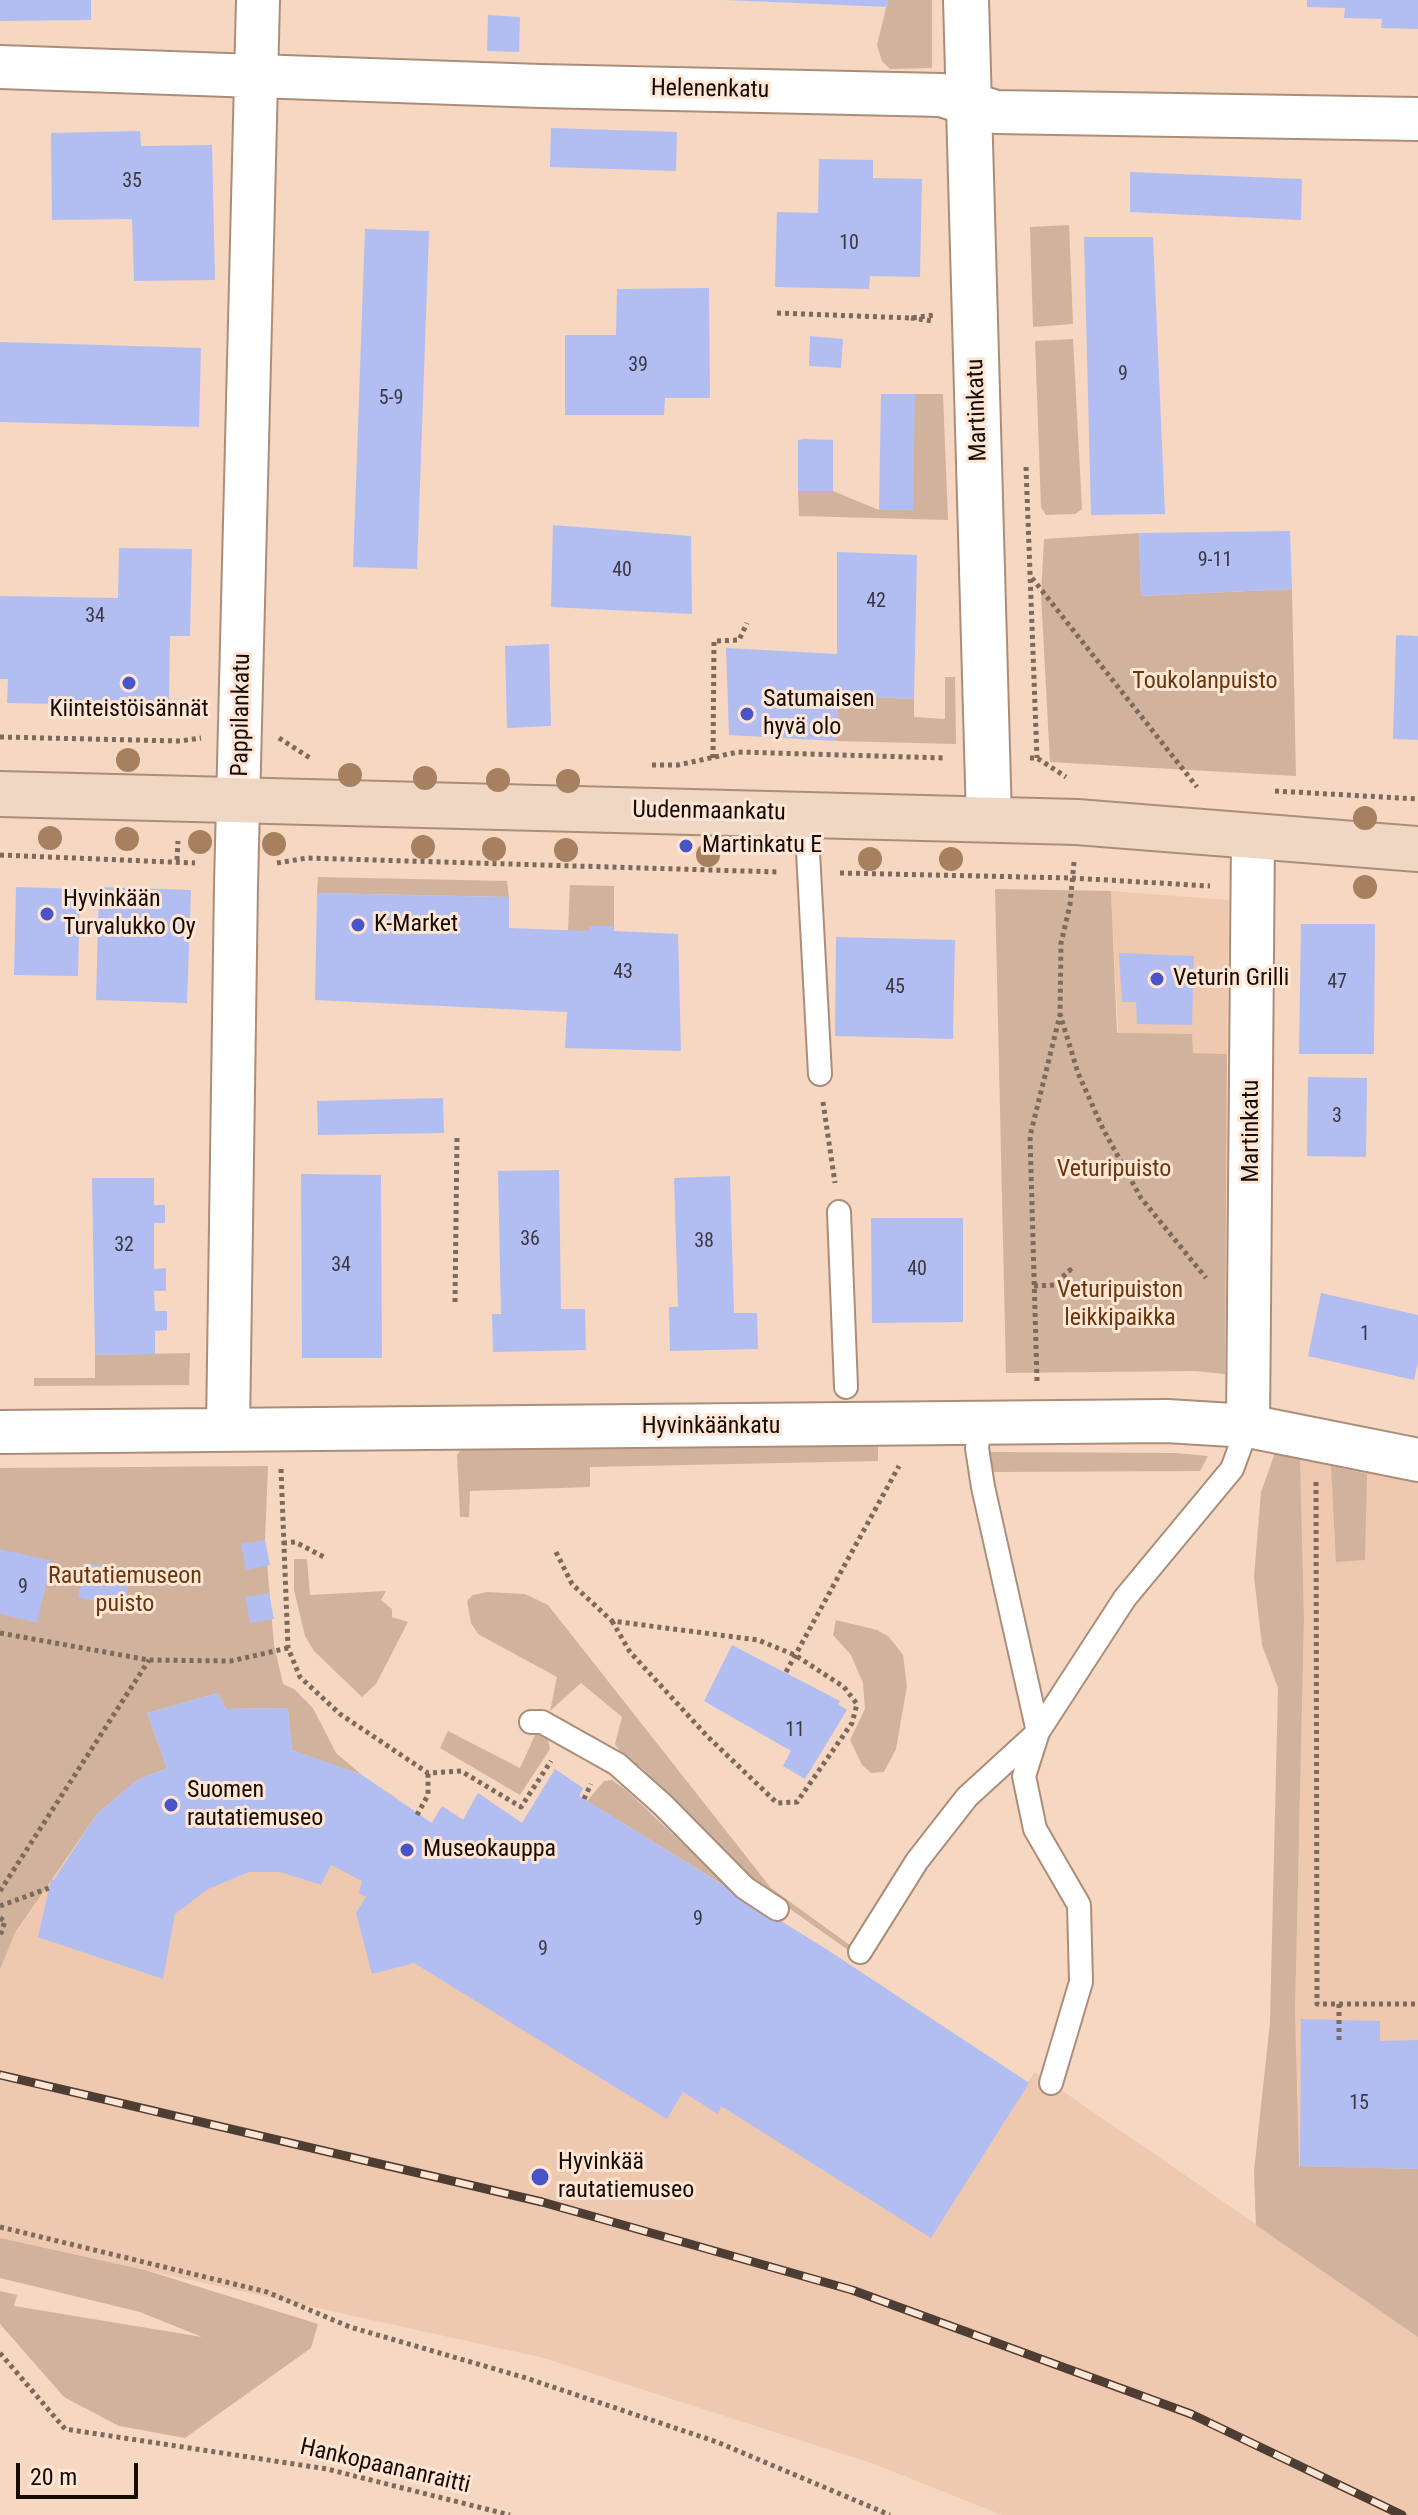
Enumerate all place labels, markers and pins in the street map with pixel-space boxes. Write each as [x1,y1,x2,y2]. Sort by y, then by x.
marker: Kiinteistöisännät [120,674,138,692]
place label: Satumaisen hyvä olo [763,686,875,742]
place label: Kiinteistöisännät [49,696,209,724]
marker: Satumaisen hyvä olo [738,705,756,723]
place label: Martinkatu E [702,832,822,860]
marker: Martinkatu E [677,837,695,855]
place label: Hyvinkään Turvalukko Oy [63,886,196,942]
marker: Hyvinkään Turvalukko Oy [38,905,56,923]
place label: K-Market [374,911,458,939]
marker: K-Market [349,916,367,934]
place label: Veturin Grilli [1173,965,1289,993]
marker: Veturin Grilli [1148,970,1166,988]
place label: Suomen rautatiemuseo [187,1777,323,1833]
marker: Suomen rautatiemuseo [162,1796,180,1814]
place label: Museokauppa [423,1836,556,1864]
marker: Museokauppa [398,1841,416,1859]
place label: Hyvinkää rautatiemuseo [558,2149,694,2205]
marker: Hyvinkää rautatiemuseo [529,2166,551,2188]

